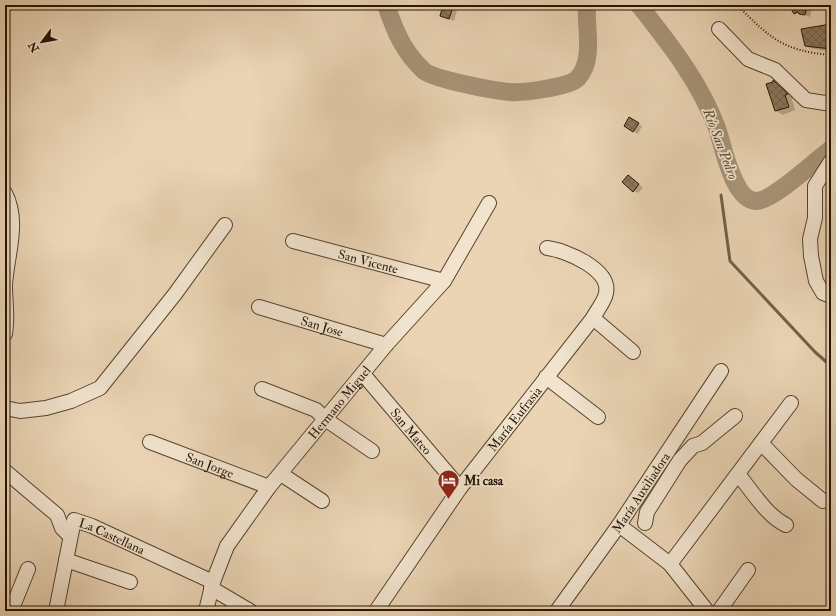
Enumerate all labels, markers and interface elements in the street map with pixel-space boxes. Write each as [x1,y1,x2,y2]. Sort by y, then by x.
north arrow [22,22,62,62]
text: N [25,38,43,56]
water label: Río San Pedro [699,105,742,182]
street label: San Vicente [336,246,401,278]
street label: San Jose [299,313,345,341]
street label: Hermano Miguel [305,362,375,442]
street label: María Eufrasia [485,383,546,455]
street label: San Mateo [387,405,435,458]
street label: San Jorge [183,449,236,482]
street label: María Auxiliadora [609,449,674,537]
hotel icon: Mi casa [436,467,462,500]
place label: Mi casa [463,473,504,489]
street label: La Castellana [77,515,148,559]

